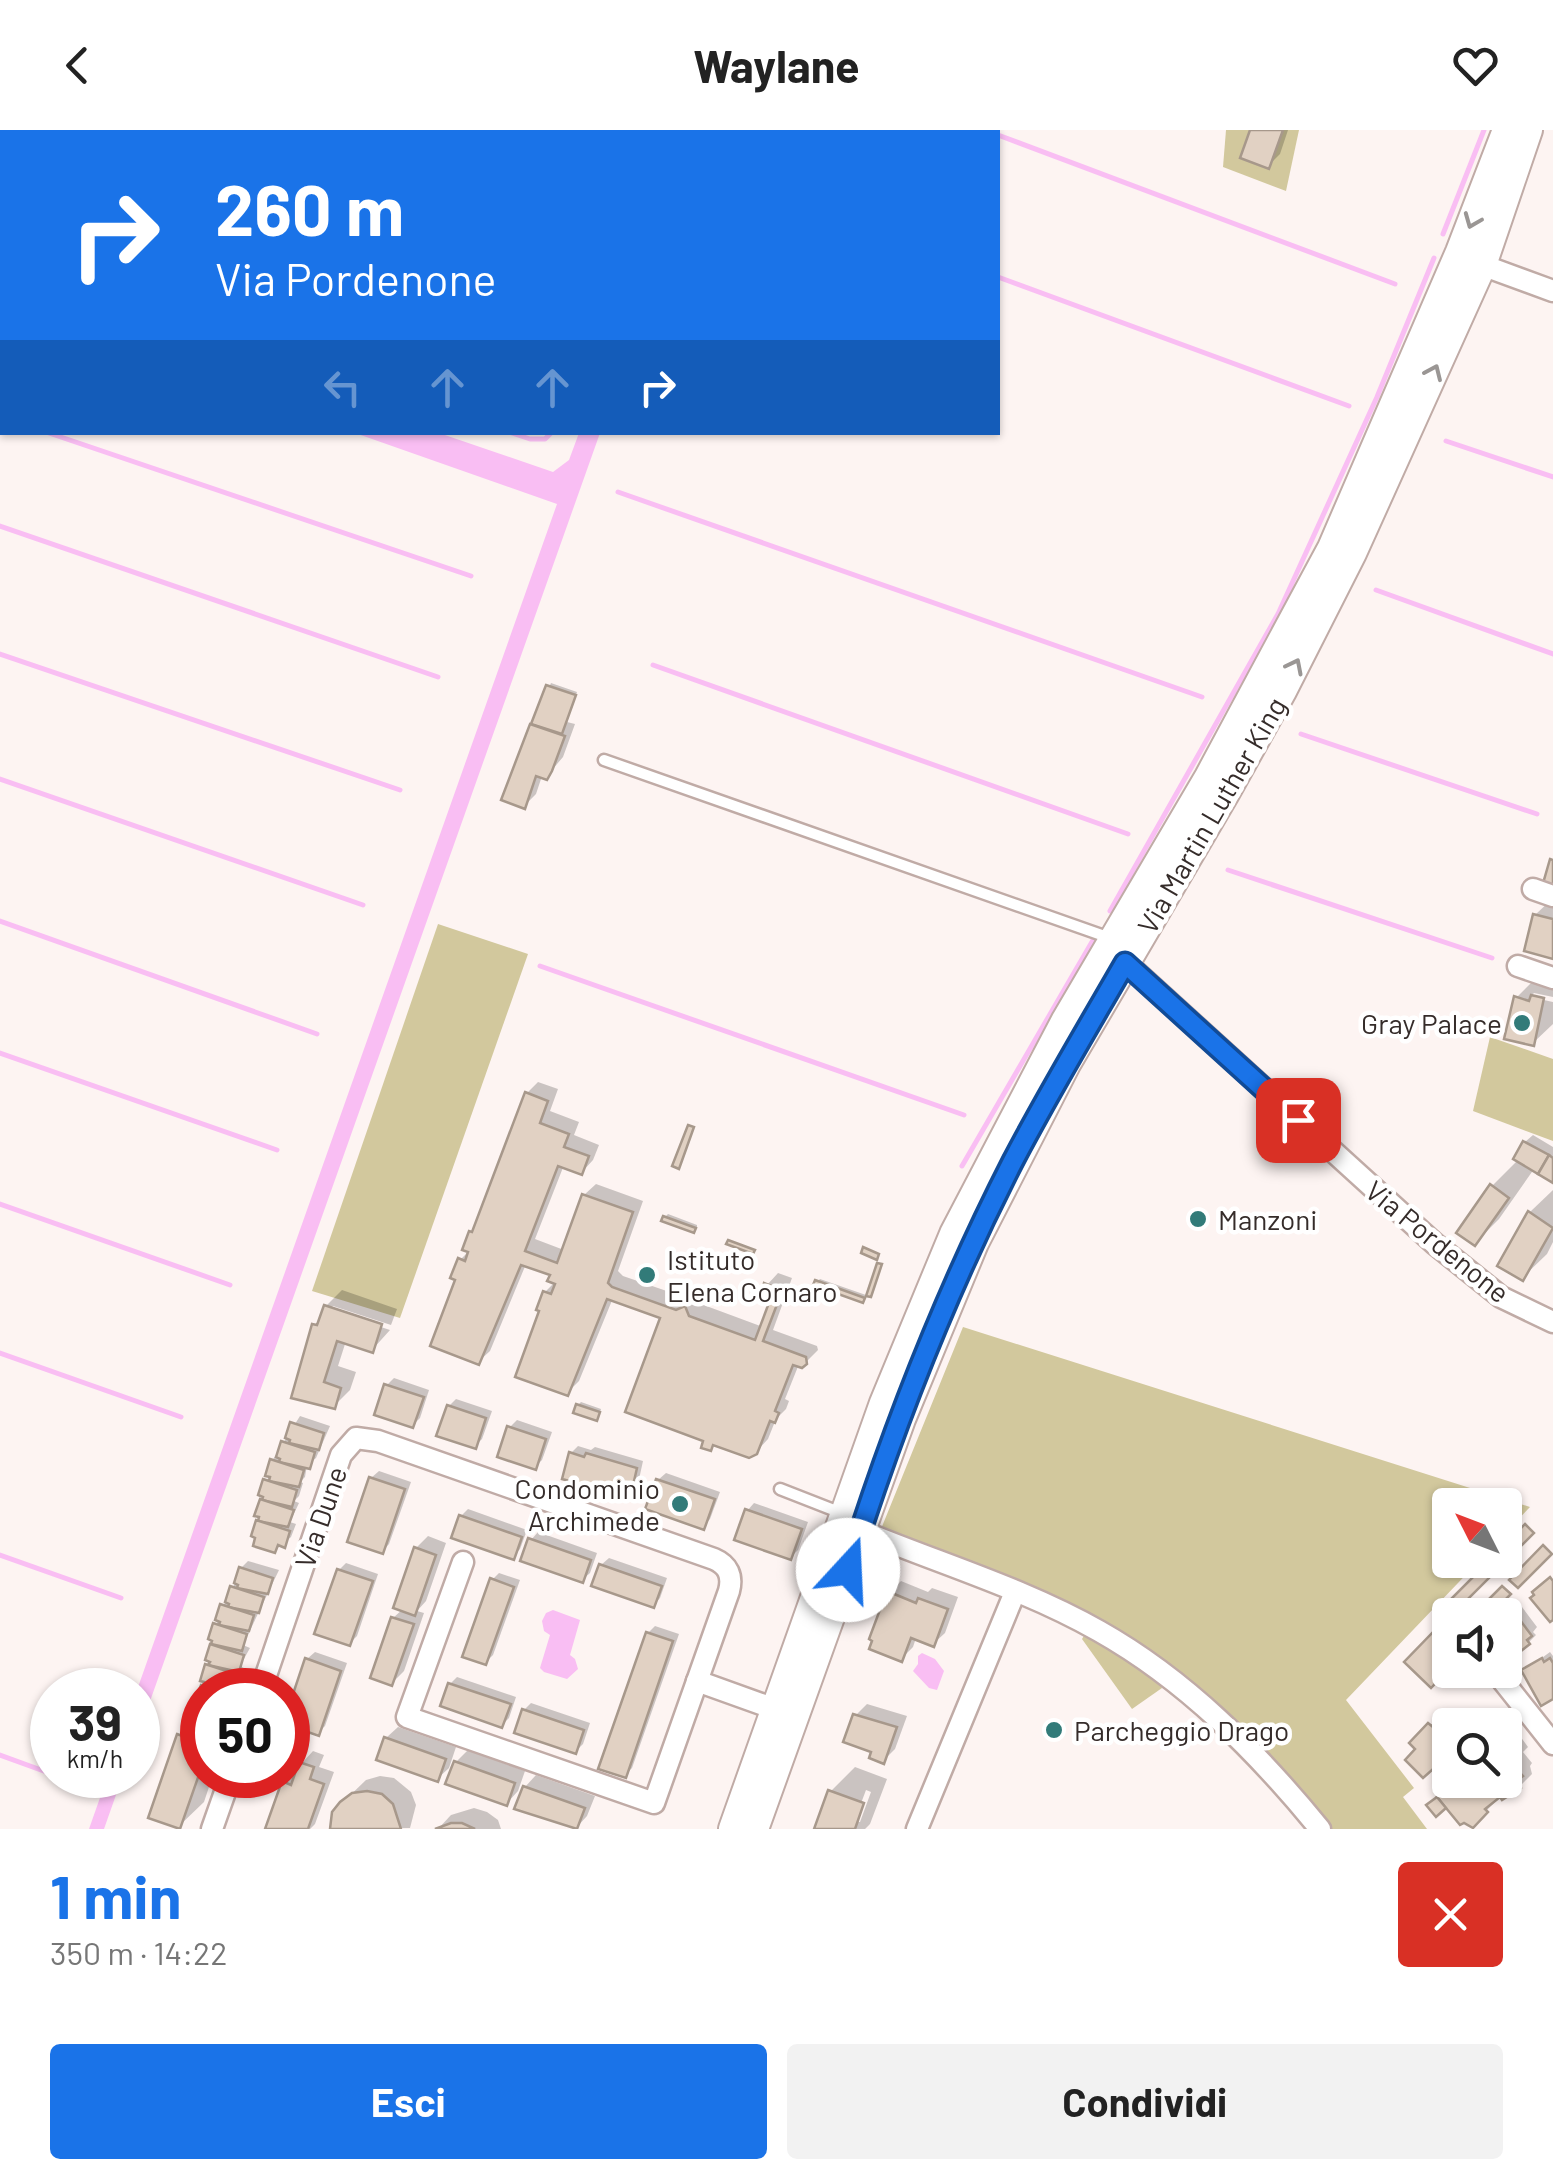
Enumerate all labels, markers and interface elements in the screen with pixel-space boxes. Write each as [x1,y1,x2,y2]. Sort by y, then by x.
icon: back [50,38,105,93]
text: Waylane [693,38,860,92]
icon: heart [1448,38,1503,93]
text: 260 m [215,166,404,250]
icon: right [50,170,180,300]
one-way arrow [1464,211,1484,229]
text: Via Pordenone [215,251,496,305]
icon: left [315,360,370,415]
icon: ahead [420,360,475,415]
icon: ahead [525,360,580,415]
icon: right [630,360,685,415]
one-way arrow [1422,364,1442,382]
one-way arrow [1283,658,1302,676]
street label: Via Martin Luther King [1129,691,1293,939]
place label: Gray Palace [1361,1006,1502,1040]
marker: Gray Palace [1511,1012,1533,1034]
pin [1256,1078,1341,1163]
icon: arrive [1271,1093,1326,1148]
street label: Via Pordenone [1359,1173,1517,1309]
place label: Manzoni [1218,1202,1317,1236]
marker: Manzoni [1187,1208,1209,1230]
place label: Istituto Elena Cornaro [667,1242,837,1308]
marker: Istituto Elena Cornaro [636,1264,658,1286]
street label: Via Dune [287,1462,353,1572]
place label: Condominio Archimede [515,1471,660,1537]
north arrow [1432,1488,1522,1578]
map controls [1432,1488,1522,1798]
marker: Condominio Archimede [669,1493,691,1515]
position arrow [796,1518,900,1622]
button: sound [1432,1598,1522,1688]
speed limit sign: 50 [180,1668,310,1798]
text: 39 [68,1691,122,1751]
button: search [1432,1708,1522,1798]
place label: Parcheggio Drago [1074,1713,1289,1747]
marker: Parcheggio Drago [1043,1719,1065,1741]
text: km/h [67,1743,123,1773]
text: 1 min [50,1859,181,1931]
button: close [1398,1862,1503,1967]
text: 350 m · 14:22 [50,1933,227,1971]
button: Esci [50,2044,767,2159]
button: Condividi [787,2044,1503,2159]

